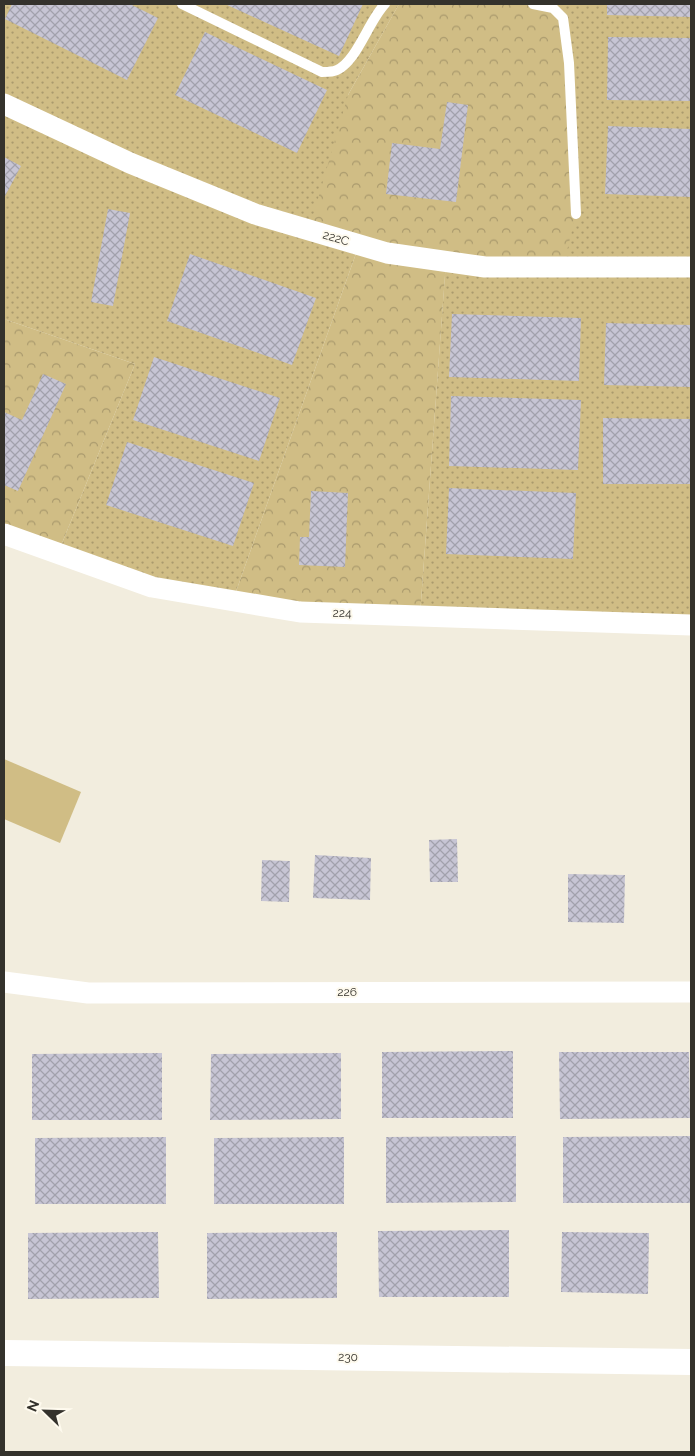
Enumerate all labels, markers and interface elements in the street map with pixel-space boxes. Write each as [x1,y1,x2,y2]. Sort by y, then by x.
street label: 222C [321,227,351,249]
street label: 224 [332,606,352,620]
street label: 226 [337,985,357,999]
street label: 230 [338,1350,358,1364]
north arrow [20,1386,70,1436]
text: N [24,1398,42,1414]

